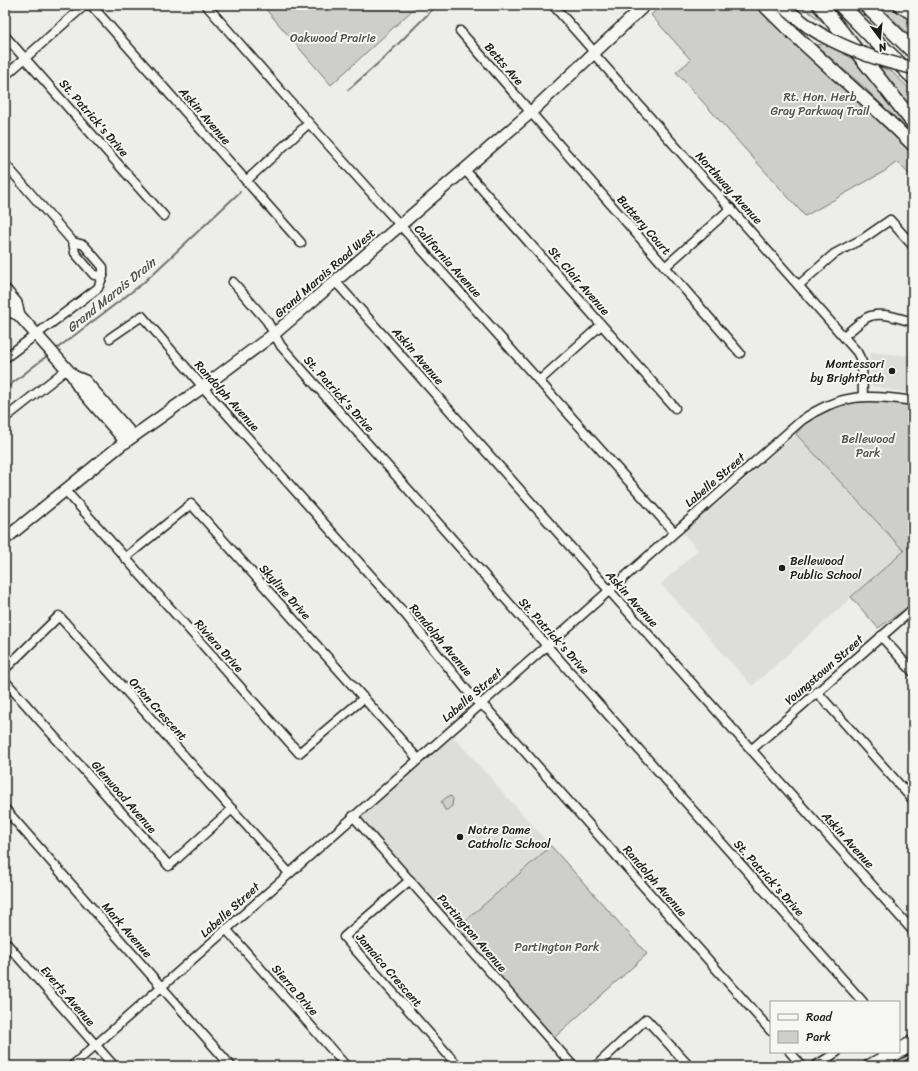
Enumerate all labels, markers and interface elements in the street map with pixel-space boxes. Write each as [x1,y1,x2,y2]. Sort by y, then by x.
north arrow [860,18,900,58]
park label: Oakwood Prairie [290,27,376,49]
street label: Betts Ave [479,37,529,91]
text: N [876,37,890,57]
street label: St. Patrick's Drive [54,74,134,162]
street label: Askin Avenue [173,81,237,150]
park label: Rt. Hon. Herb Gray Parkway Trail [771,86,870,122]
street label: Northway Avenue [690,146,768,230]
street label: Buttery Court [611,190,677,260]
street label: California Avenue [409,219,487,303]
street label: Grand Marais Road West [269,222,381,324]
street label: St. Clair Avenue [542,241,616,321]
water label: Grand Marais Drain [61,250,162,339]
street label: Askin Avenue [386,321,450,390]
street label: St. Patrick's Drive [298,350,380,438]
place label: Montessori by BrightPath [810,353,885,389]
street label: Randolph Avenue [189,355,265,437]
marker: Montessori by BrightPath [887,366,897,376]
park label: Bellewood Park [841,428,896,464]
street label: Labelle Street [679,446,751,513]
place label: Bellewood Public School [790,550,862,586]
street label: Skyline Drive [253,559,317,625]
marker: Bellewood Public School [777,563,787,573]
street label: Askin Avenue [599,564,664,633]
street label: St. Patrick's Drive [513,592,595,680]
street label: Randolph Avenue [404,599,478,682]
street label: Riviera Drive [189,614,249,678]
street label: Youngstown Street [779,628,870,711]
street label: Labelle Street [436,661,508,728]
street label: Orion Crescent [123,672,193,746]
street label: Glenwood Avenue [86,755,163,839]
street label: Askin Avenue [815,805,880,874]
place label: Notre Dame Catholic School [468,819,551,855]
marker: Notre Dame Catholic School [455,832,465,842]
street label: St. Patrick's Drive [728,834,810,922]
street label: Randolph Avenue [617,840,693,922]
street label: Labelle Street [195,876,266,943]
street label: Partington Avenue [431,889,513,978]
street label: Mark Avenue [96,897,158,963]
street label: Jamaica Crescent [350,927,428,1012]
park label: Partington Park [515,936,600,958]
street label: Sierra Drive [266,959,324,1021]
street label: Everts Avenue [35,960,101,1032]
legend [770,1001,900,1053]
text: Road [806,1006,833,1028]
text: Park [806,1026,831,1048]

